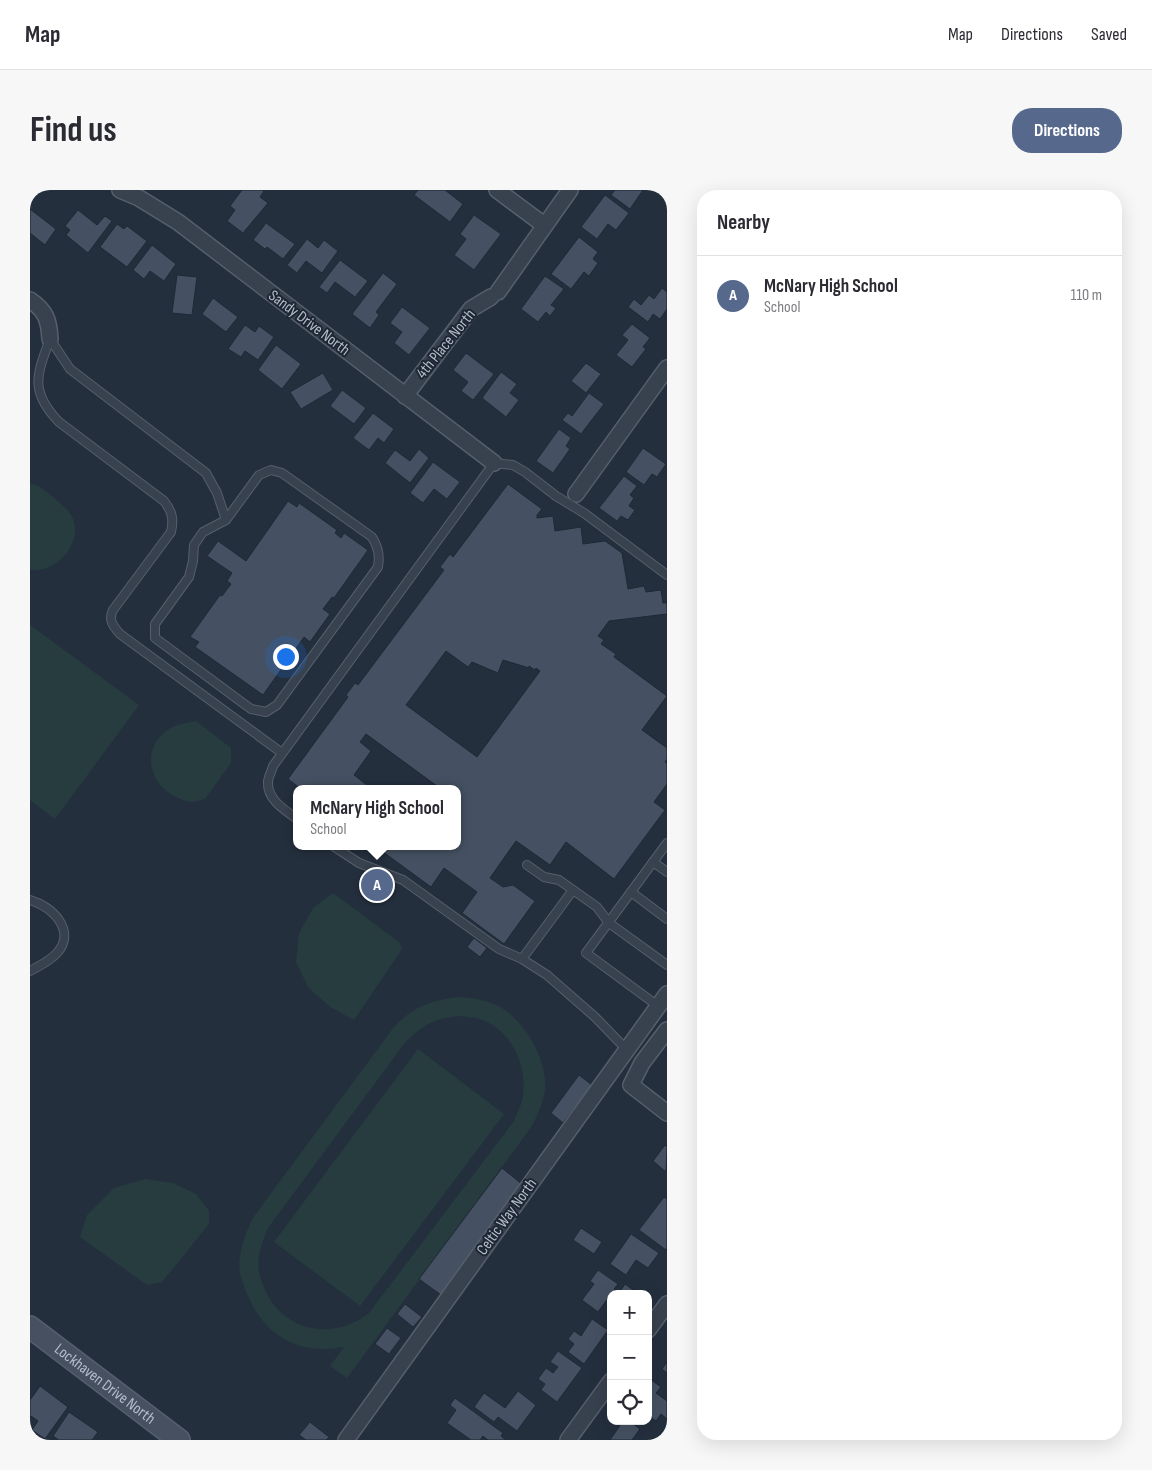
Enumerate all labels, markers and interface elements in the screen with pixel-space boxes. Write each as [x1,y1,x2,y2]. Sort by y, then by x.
text: Map [25,20,60,49]
text: Map [948,24,973,45]
text: Directions [1001,24,1063,45]
text: Saved [1091,24,1127,45]
button: Directions [1012,108,1122,153]
text: Find us [30,109,117,152]
text: Nearby [717,210,770,235]
text: McNary High School [764,275,898,298]
street label: Sandy Drive North [265,286,353,360]
text: A [729,286,737,305]
text: 110 m [1071,286,1102,305]
text: School [764,298,800,317]
street label: 4th Place North [412,306,480,382]
your location [273,644,299,670]
popup [293,785,461,850]
text: McNary High School [310,797,444,820]
text: School [310,820,346,839]
pin: A [361,866,393,904]
street label: Celtic Way North [473,1175,541,1259]
map controls [607,1290,652,1425]
button: + [607,1290,652,1335]
button: − [607,1335,652,1380]
street label: Lockhaven Drive North [51,1339,159,1428]
button: locate [607,1380,652,1425]

